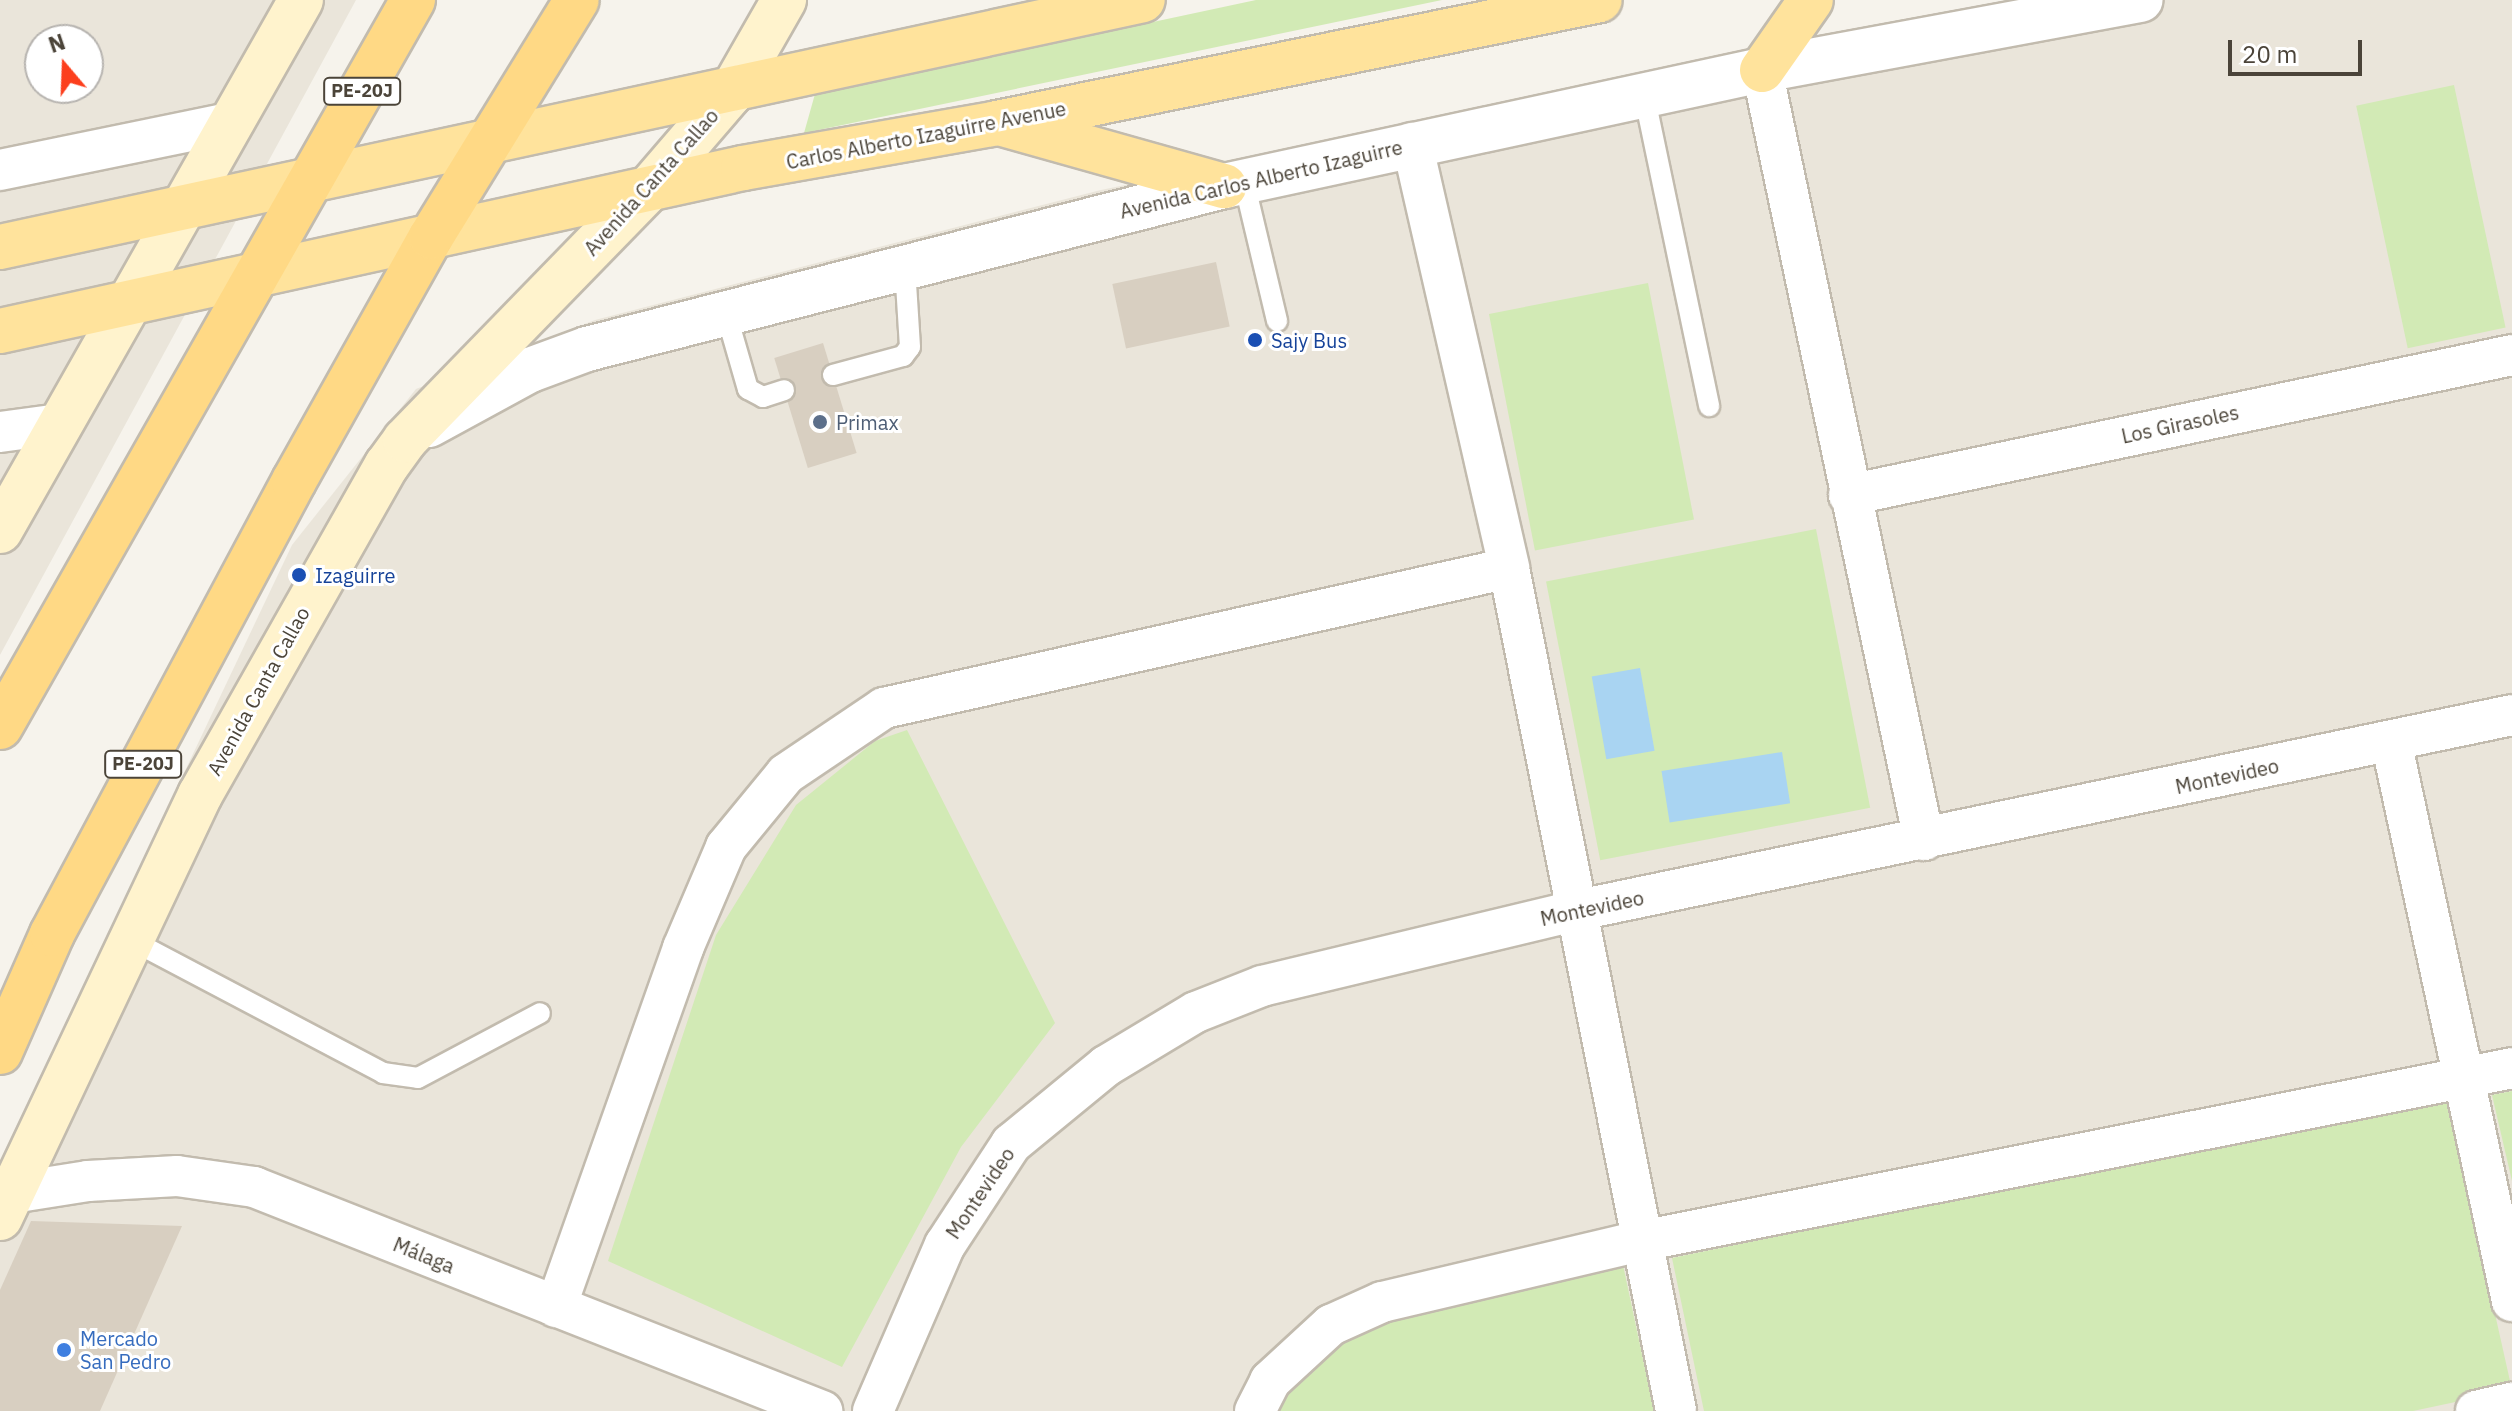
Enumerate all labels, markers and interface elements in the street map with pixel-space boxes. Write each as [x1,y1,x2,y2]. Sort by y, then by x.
north arrow [24,24,104,104]
scale bar [2232,24,2366,74]
text: N [44,26,69,59]
text: 20 m [2242,38,2297,70]
road number: PE-20J [322,77,402,105]
street label: Carlos Alberto Izaguirre Avenue [784,96,1068,174]
street label: Avenida Canta Callao [579,104,723,260]
street label: Avenida Carlos Alberto Izaguirre [1117,135,1405,223]
place label: Sajy Bus [1271,328,1347,352]
marker: Sajy Bus [1246,331,1264,349]
street label: Los Girasoles [2119,400,2241,448]
place label: Primax [836,410,899,434]
marker: Primax [811,413,829,431]
place label: Izaguirre [315,563,395,587]
marker: Izaguirre [290,566,308,584]
street label: Avenida Canta Callao [202,602,314,780]
road number: PE-20J [103,750,183,778]
street label: Montevideo [2173,753,2281,799]
street label: Montevideo [1538,885,1646,931]
street label: Montevideo [941,1143,1019,1243]
street label: Málaga [390,1232,458,1278]
place label: Mercado San Pedro [80,1326,171,1373]
marker: Mercado San Pedro [55,1341,73,1359]

